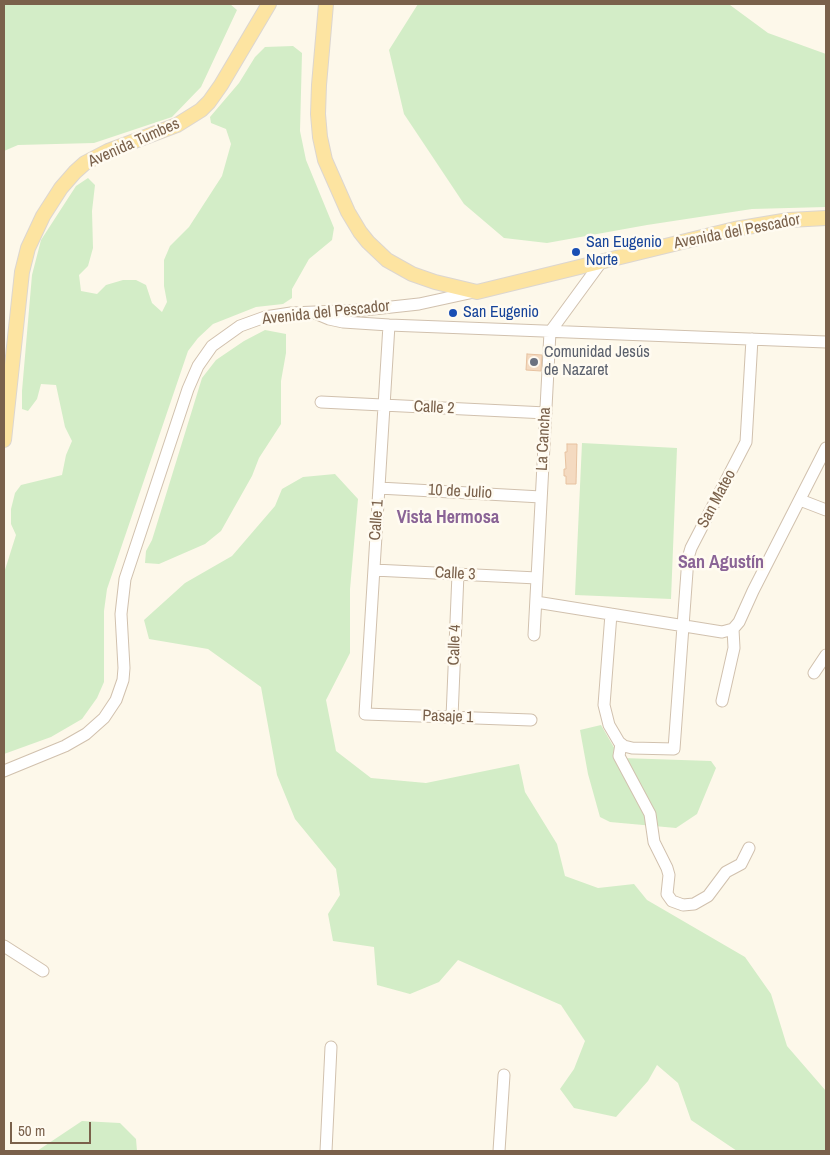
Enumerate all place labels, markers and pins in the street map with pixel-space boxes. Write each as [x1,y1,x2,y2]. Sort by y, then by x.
place label: San Eugenio Norte [586,233,662,271]
marker: San Eugenio Norte [570,246,582,258]
place label: San Eugenio [463,303,539,323]
marker: San Eugenio [447,307,459,319]
place label: Comunidad Jesús de Nazaret [544,343,650,381]
marker: Comunidad Jesús de Nazaret [528,356,540,368]

